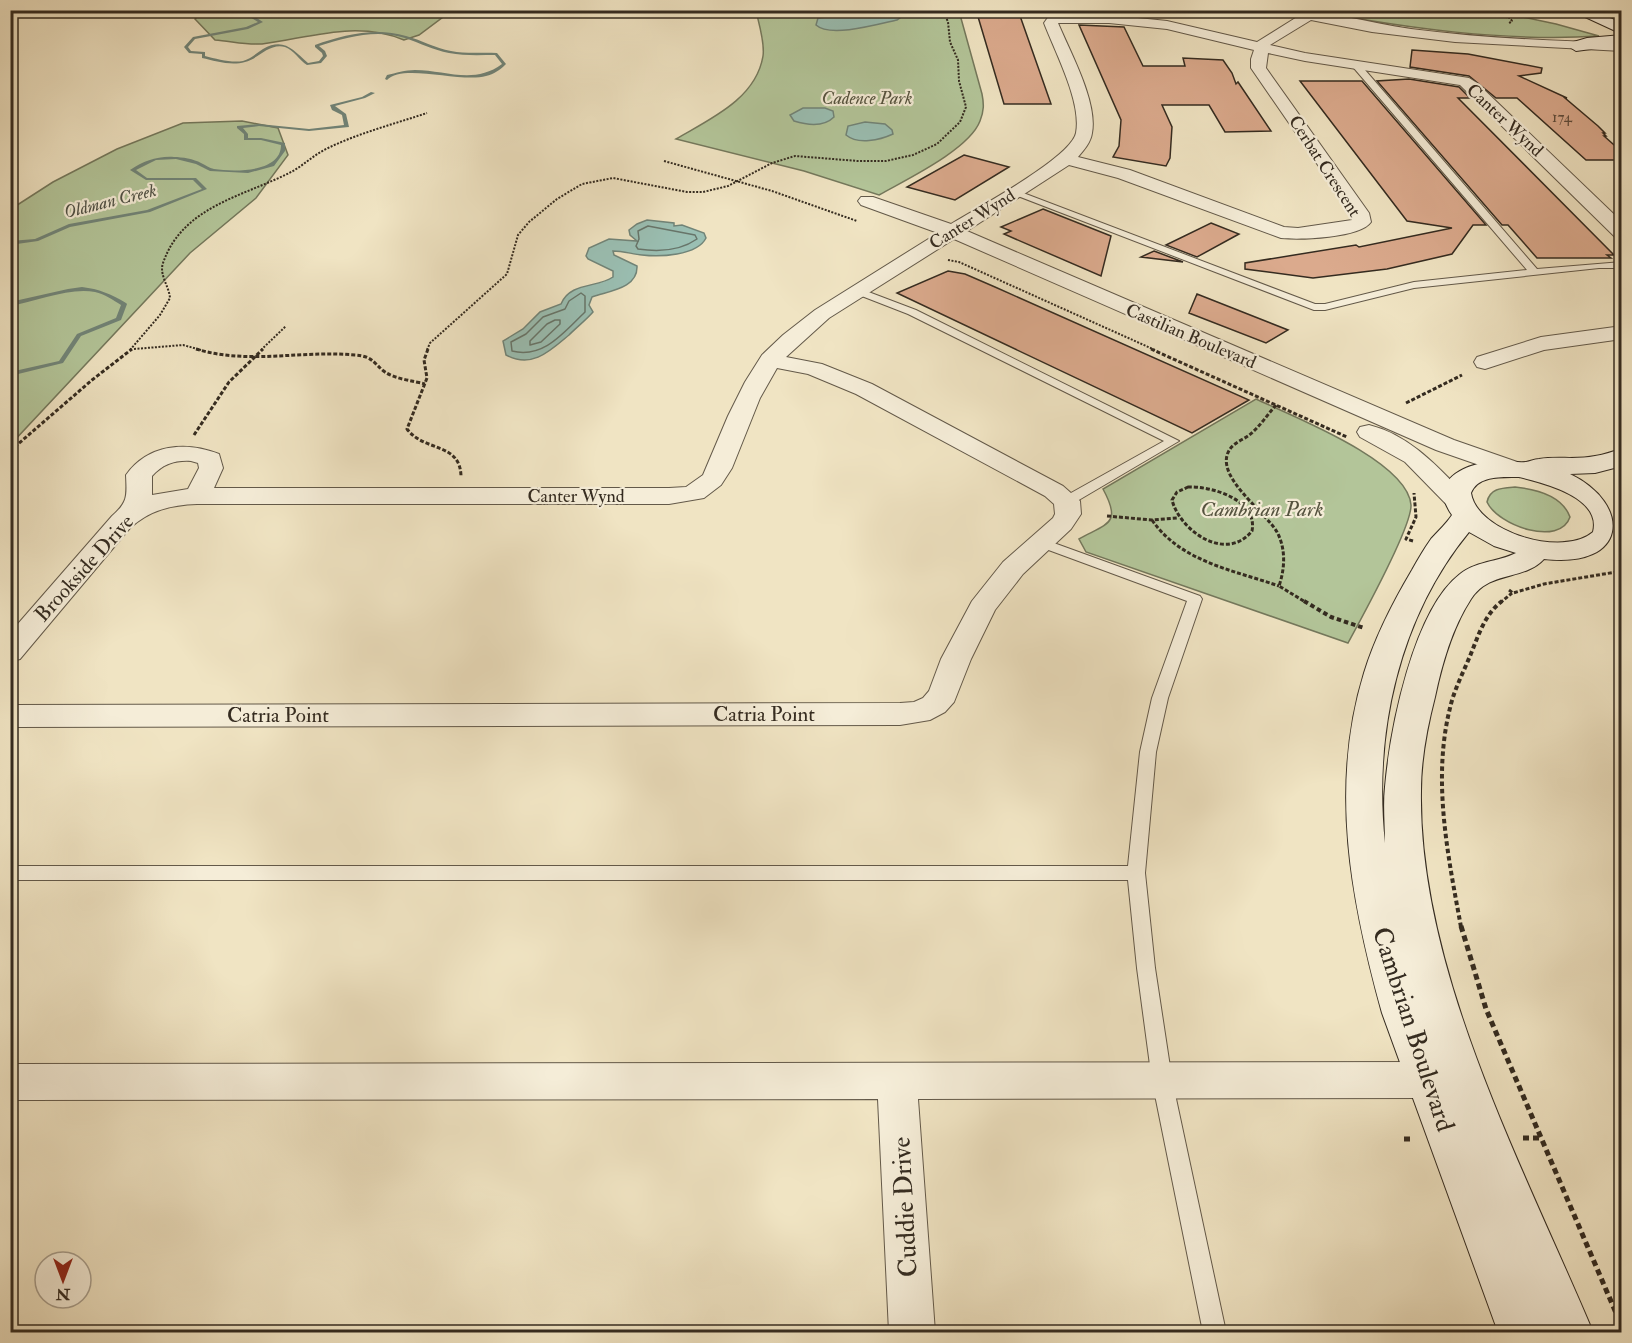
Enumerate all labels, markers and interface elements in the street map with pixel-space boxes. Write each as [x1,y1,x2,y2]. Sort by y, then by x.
street label: Canter Wynd [1461,79,1548,162]
park label: Cadence Park [822,87,912,110]
house number: 174 [1552,108,1573,127]
street label: Cerbat Crescent [1283,111,1366,221]
water label: Oldman Creek [61,179,159,224]
street label: Canter Wynd [925,184,1020,255]
street label: Castilian Boulevard [1122,299,1260,374]
street label: Canter Wynd [527,485,625,508]
park label: Cambrian Park [1201,496,1323,523]
street label: Brookside Drive [29,509,140,628]
street label: Catria Point [713,701,815,728]
street label: Catria Point [227,702,329,729]
street label: Cambrian Boulevard [1365,923,1461,1136]
street label: Cuddie Drive [885,1136,925,1278]
north arrow [33,1250,93,1310]
text: N [55,1284,71,1304]

